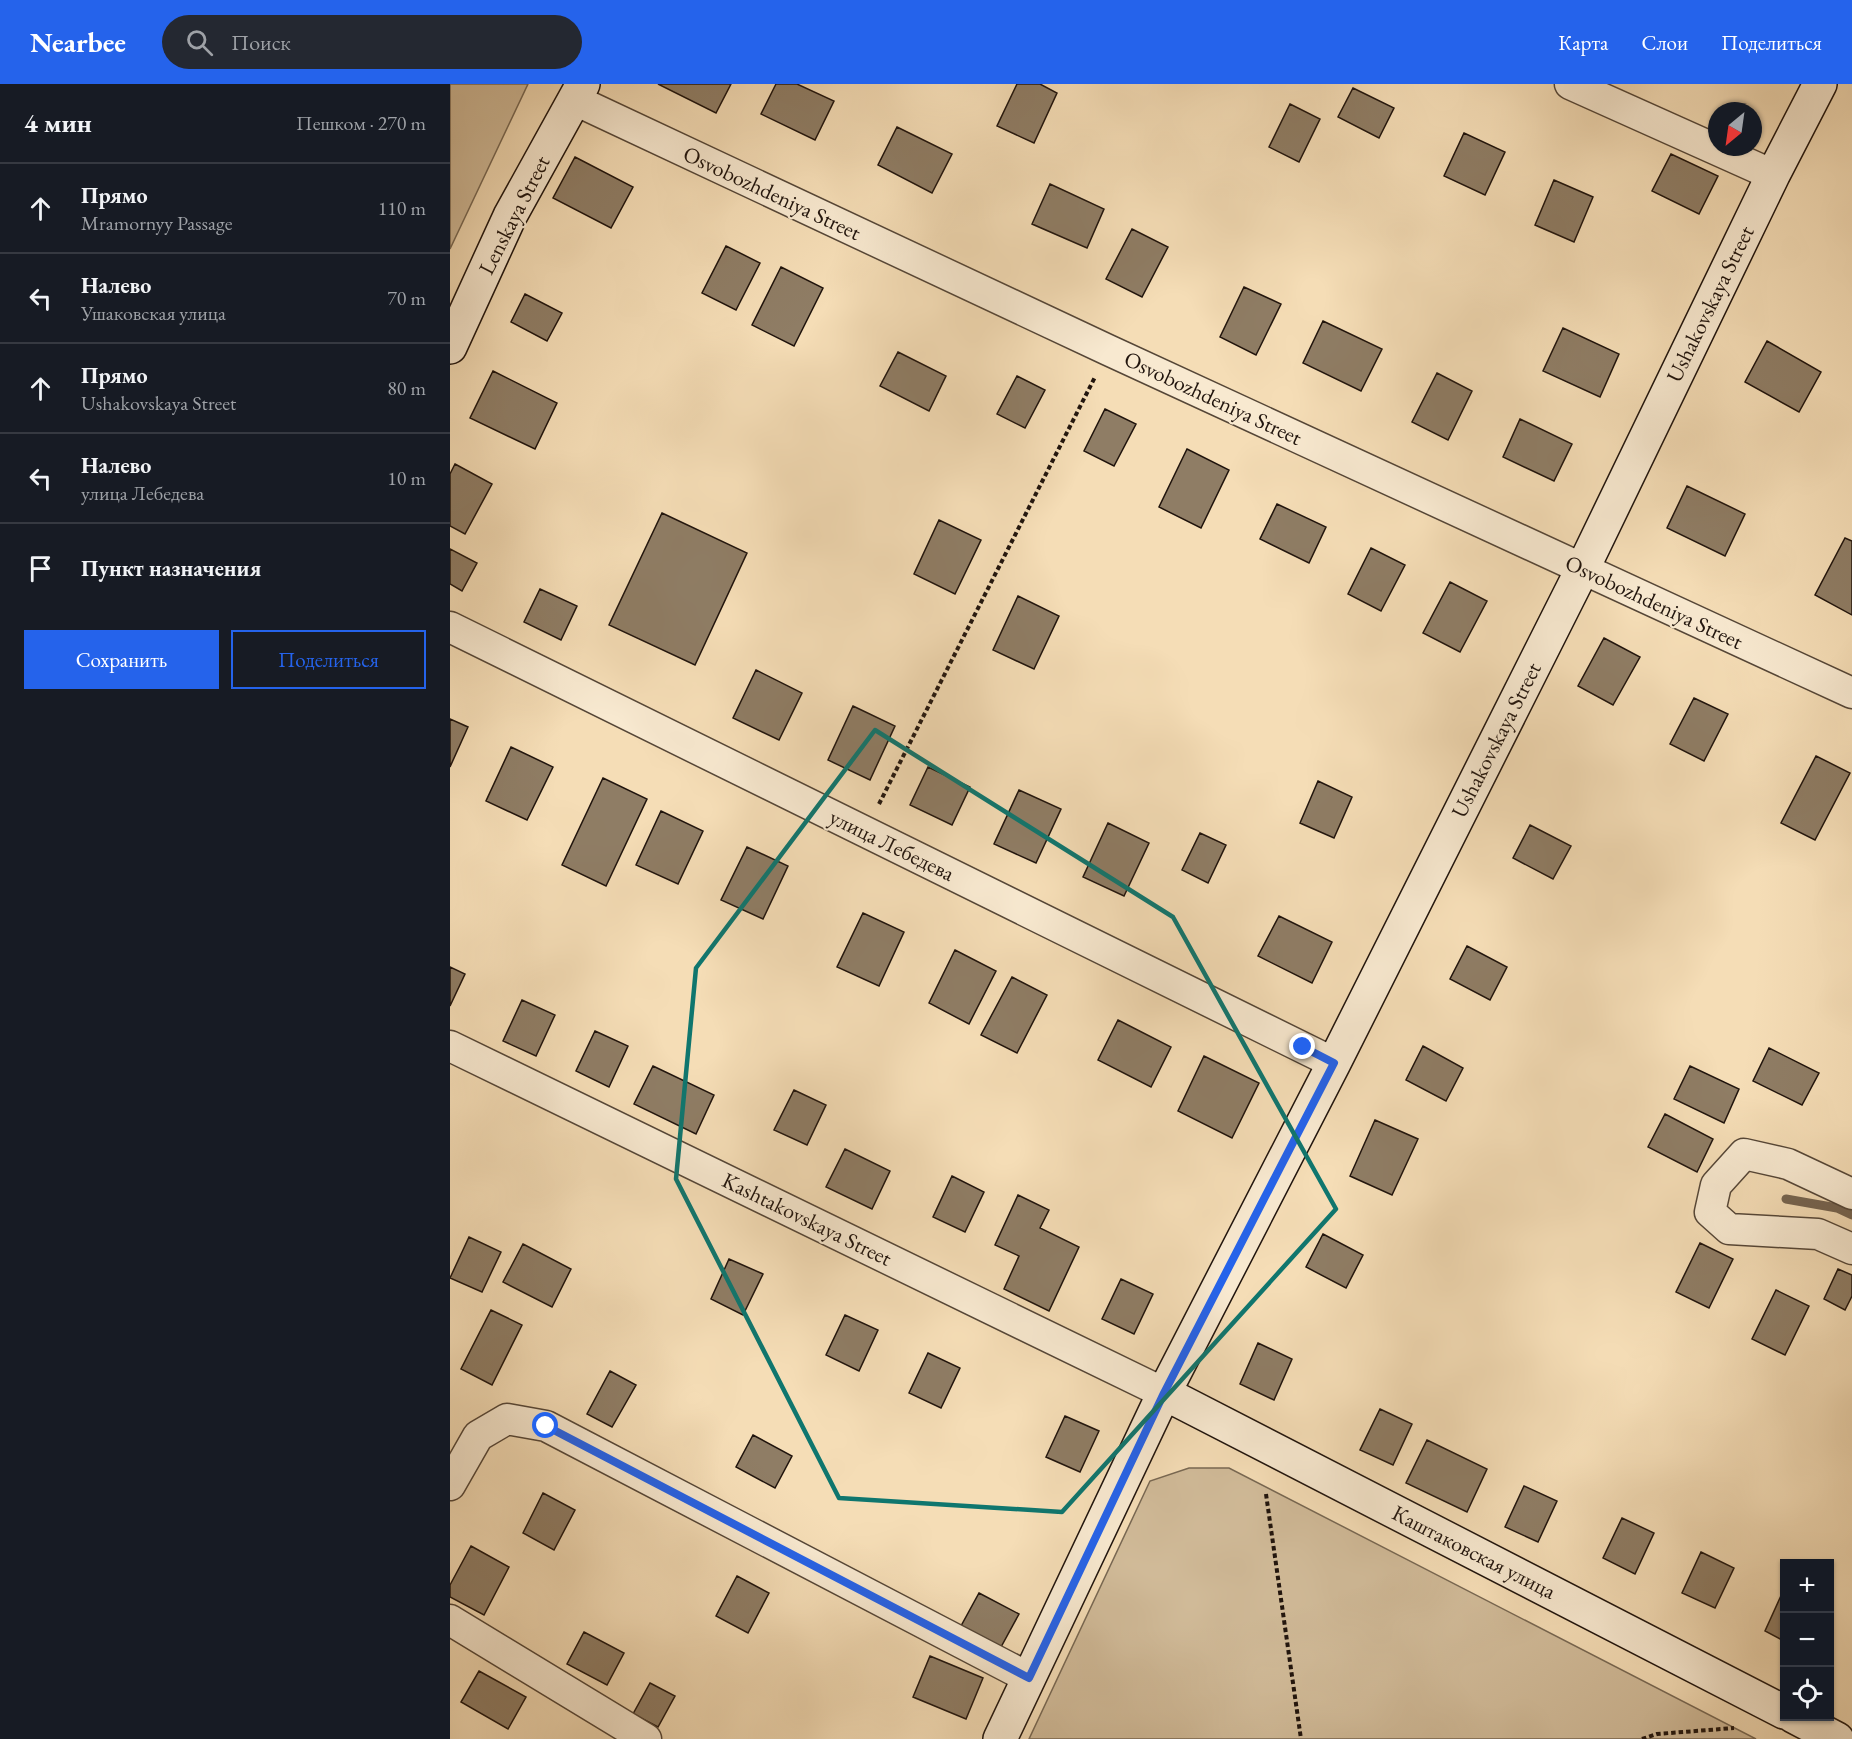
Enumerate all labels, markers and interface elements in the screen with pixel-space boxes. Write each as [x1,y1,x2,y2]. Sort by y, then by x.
search box [162,15,582,69]
text: Nearbee [30,24,126,60]
icon: search [183,26,216,59]
text: Поиск [231,28,291,57]
text: Карта [1558,29,1608,56]
text: Слои [1641,29,1688,56]
text: Поделиться [1721,29,1822,56]
north arrow [1708,102,1762,156]
text: 4 мин [24,106,92,140]
text: Пешком · 270 m [296,110,426,136]
street label: Osvobozhdeniya Street [678,139,866,247]
street label: Lenskaya Street [472,150,556,279]
text: Прямо [81,181,148,210]
icon: ahead [24,192,57,225]
text: 110 m [378,195,426,221]
text: Mramornyy Passage [81,210,233,236]
street label: Ushakovskaya Street [1660,221,1761,387]
text: Налево [81,271,151,300]
icon: left [24,282,57,315]
text: 70 m [387,285,426,311]
text: Ушаковская улица [81,300,226,326]
street label: Osvobozhdeniya Street [1119,344,1307,452]
text: Прямо [81,361,148,390]
icon: ahead [24,372,57,405]
text: 80 m [387,375,426,401]
text: Ushakovskaya Street [81,390,236,416]
text: Налево [81,451,151,480]
icon: left [24,462,57,495]
text: 10 m [387,465,426,491]
text: улица Лебедева [81,480,204,506]
street label: Osvobozhdeniya Street [1560,548,1748,656]
icon: arrive [24,552,57,585]
text: Пункт назначения [81,554,261,583]
button: Сохранить [24,630,219,689]
button: Поделиться [231,630,426,689]
street label: Ushakovskaya Street [1444,657,1548,823]
street label: улица Лебедева [825,802,960,888]
route end [1289,1033,1315,1059]
street label: Kashtakovskaya Street [717,1165,897,1273]
route start [532,1412,558,1438]
street label: Каштаковская улица [1387,1498,1561,1606]
map controls [1780,1559,1834,1721]
button: + [1780,1559,1834,1613]
button: − [1780,1613,1834,1667]
button: locate [1780,1667,1834,1721]

